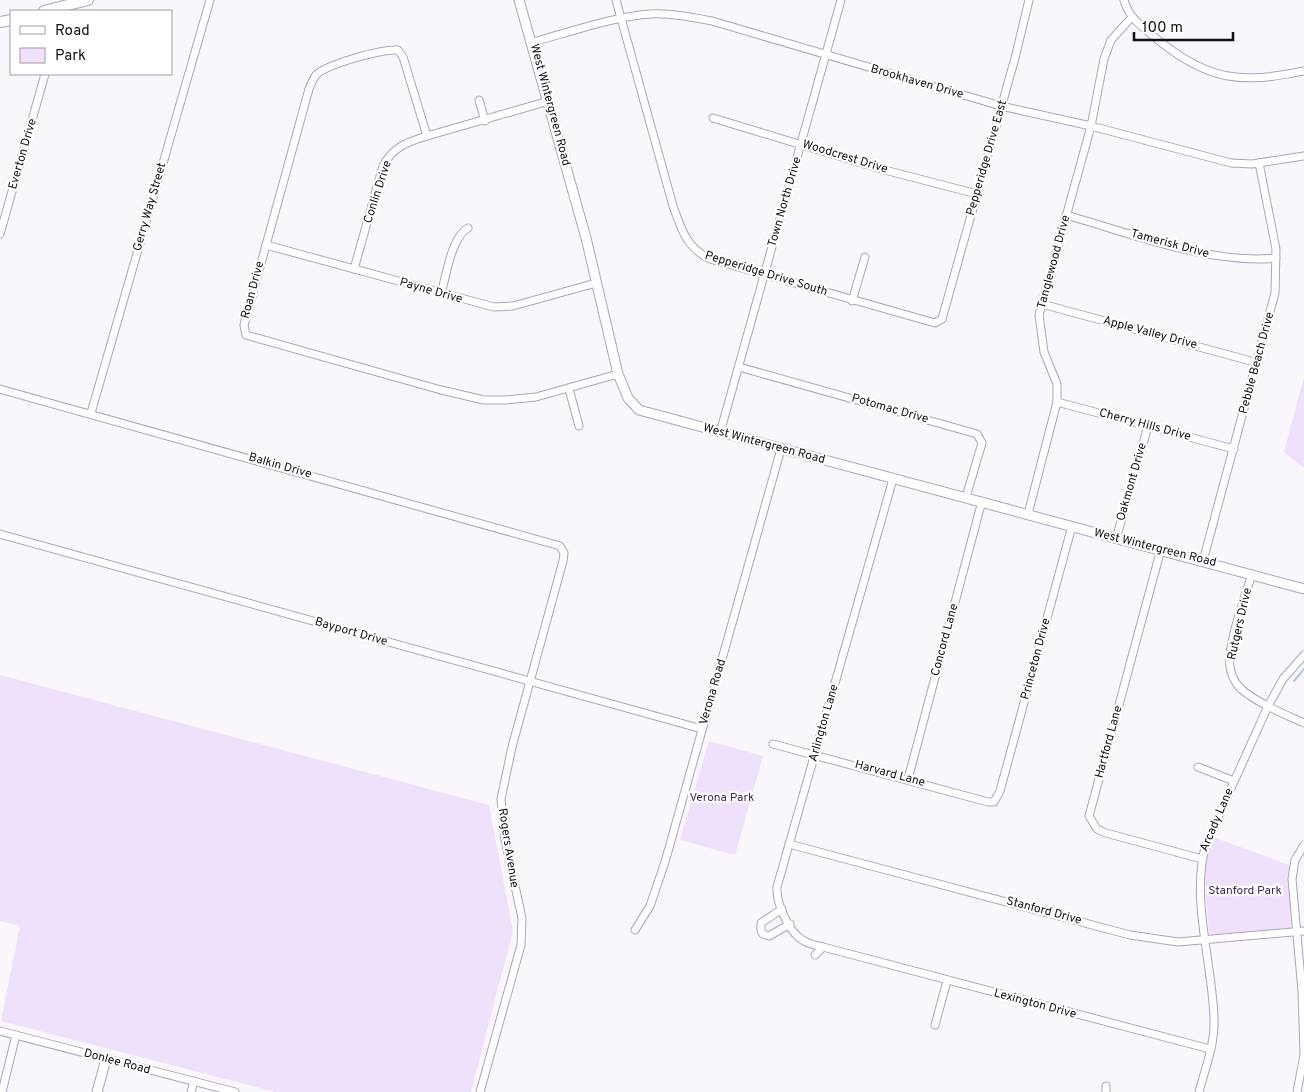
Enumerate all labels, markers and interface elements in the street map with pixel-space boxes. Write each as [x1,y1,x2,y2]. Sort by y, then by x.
legend [10,10,172,75]
scale bar [1134,10,1233,42]
text: 100 m [1142,19,1183,38]
text: Road [55,22,90,41]
street label: West Wintergreen Road [526,42,574,168]
text: Park [55,47,86,66]
street label: Brookhaven Drive [869,61,965,103]
street label: Pepperidge Drive East [963,98,1011,218]
street label: Everton Drive [5,117,41,191]
street label: Woodcrest Drive [800,136,890,178]
street label: Town North Drive [764,155,806,249]
street label: Conlin Drive [360,158,396,226]
street label: Gerry Way Street [130,161,170,253]
street label: Tanglewood Drive [1034,214,1074,310]
street label: Tamerisk Drive [1129,226,1211,262]
street label: Pepperidge Drive South [703,248,829,300]
street label: Roan Drive [238,259,268,321]
street label: Payne Drive [398,274,464,308]
street label: Pebble Beach Drive [1236,310,1278,416]
street label: Apple Valley Drive [1101,313,1199,353]
street label: Potomac Drive [850,390,930,428]
street label: Cherry Hills Drive [1097,405,1193,445]
street label: West Wintergreen Road [701,420,827,468]
street label: Oakmont Drive [1113,441,1151,523]
street label: Balkin Drive [247,449,313,483]
street label: West Wintergreen Road [1092,525,1218,571]
street label: Rutgers Drive [1224,586,1256,662]
street label: Concord Lane [928,602,962,678]
street label: Bayport Drive [313,614,389,650]
street label: Princeton Drive [1017,617,1055,701]
street label: Verona Road [696,657,730,727]
street label: Arlington Lane [805,682,843,764]
street label: Hartford Lane [1092,704,1126,780]
street label: Harvard Lane [853,757,927,791]
street label: Arcady Lane [1196,786,1238,854]
park label: Verona Park [690,790,754,806]
street label: Rogers Avenue [494,807,522,889]
park label: Stanford Park [1208,883,1282,899]
street label: Stanford Drive [1005,893,1083,929]
street label: Lexington Drive [992,985,1078,1023]
street label: Donlee Road [82,1045,152,1079]

